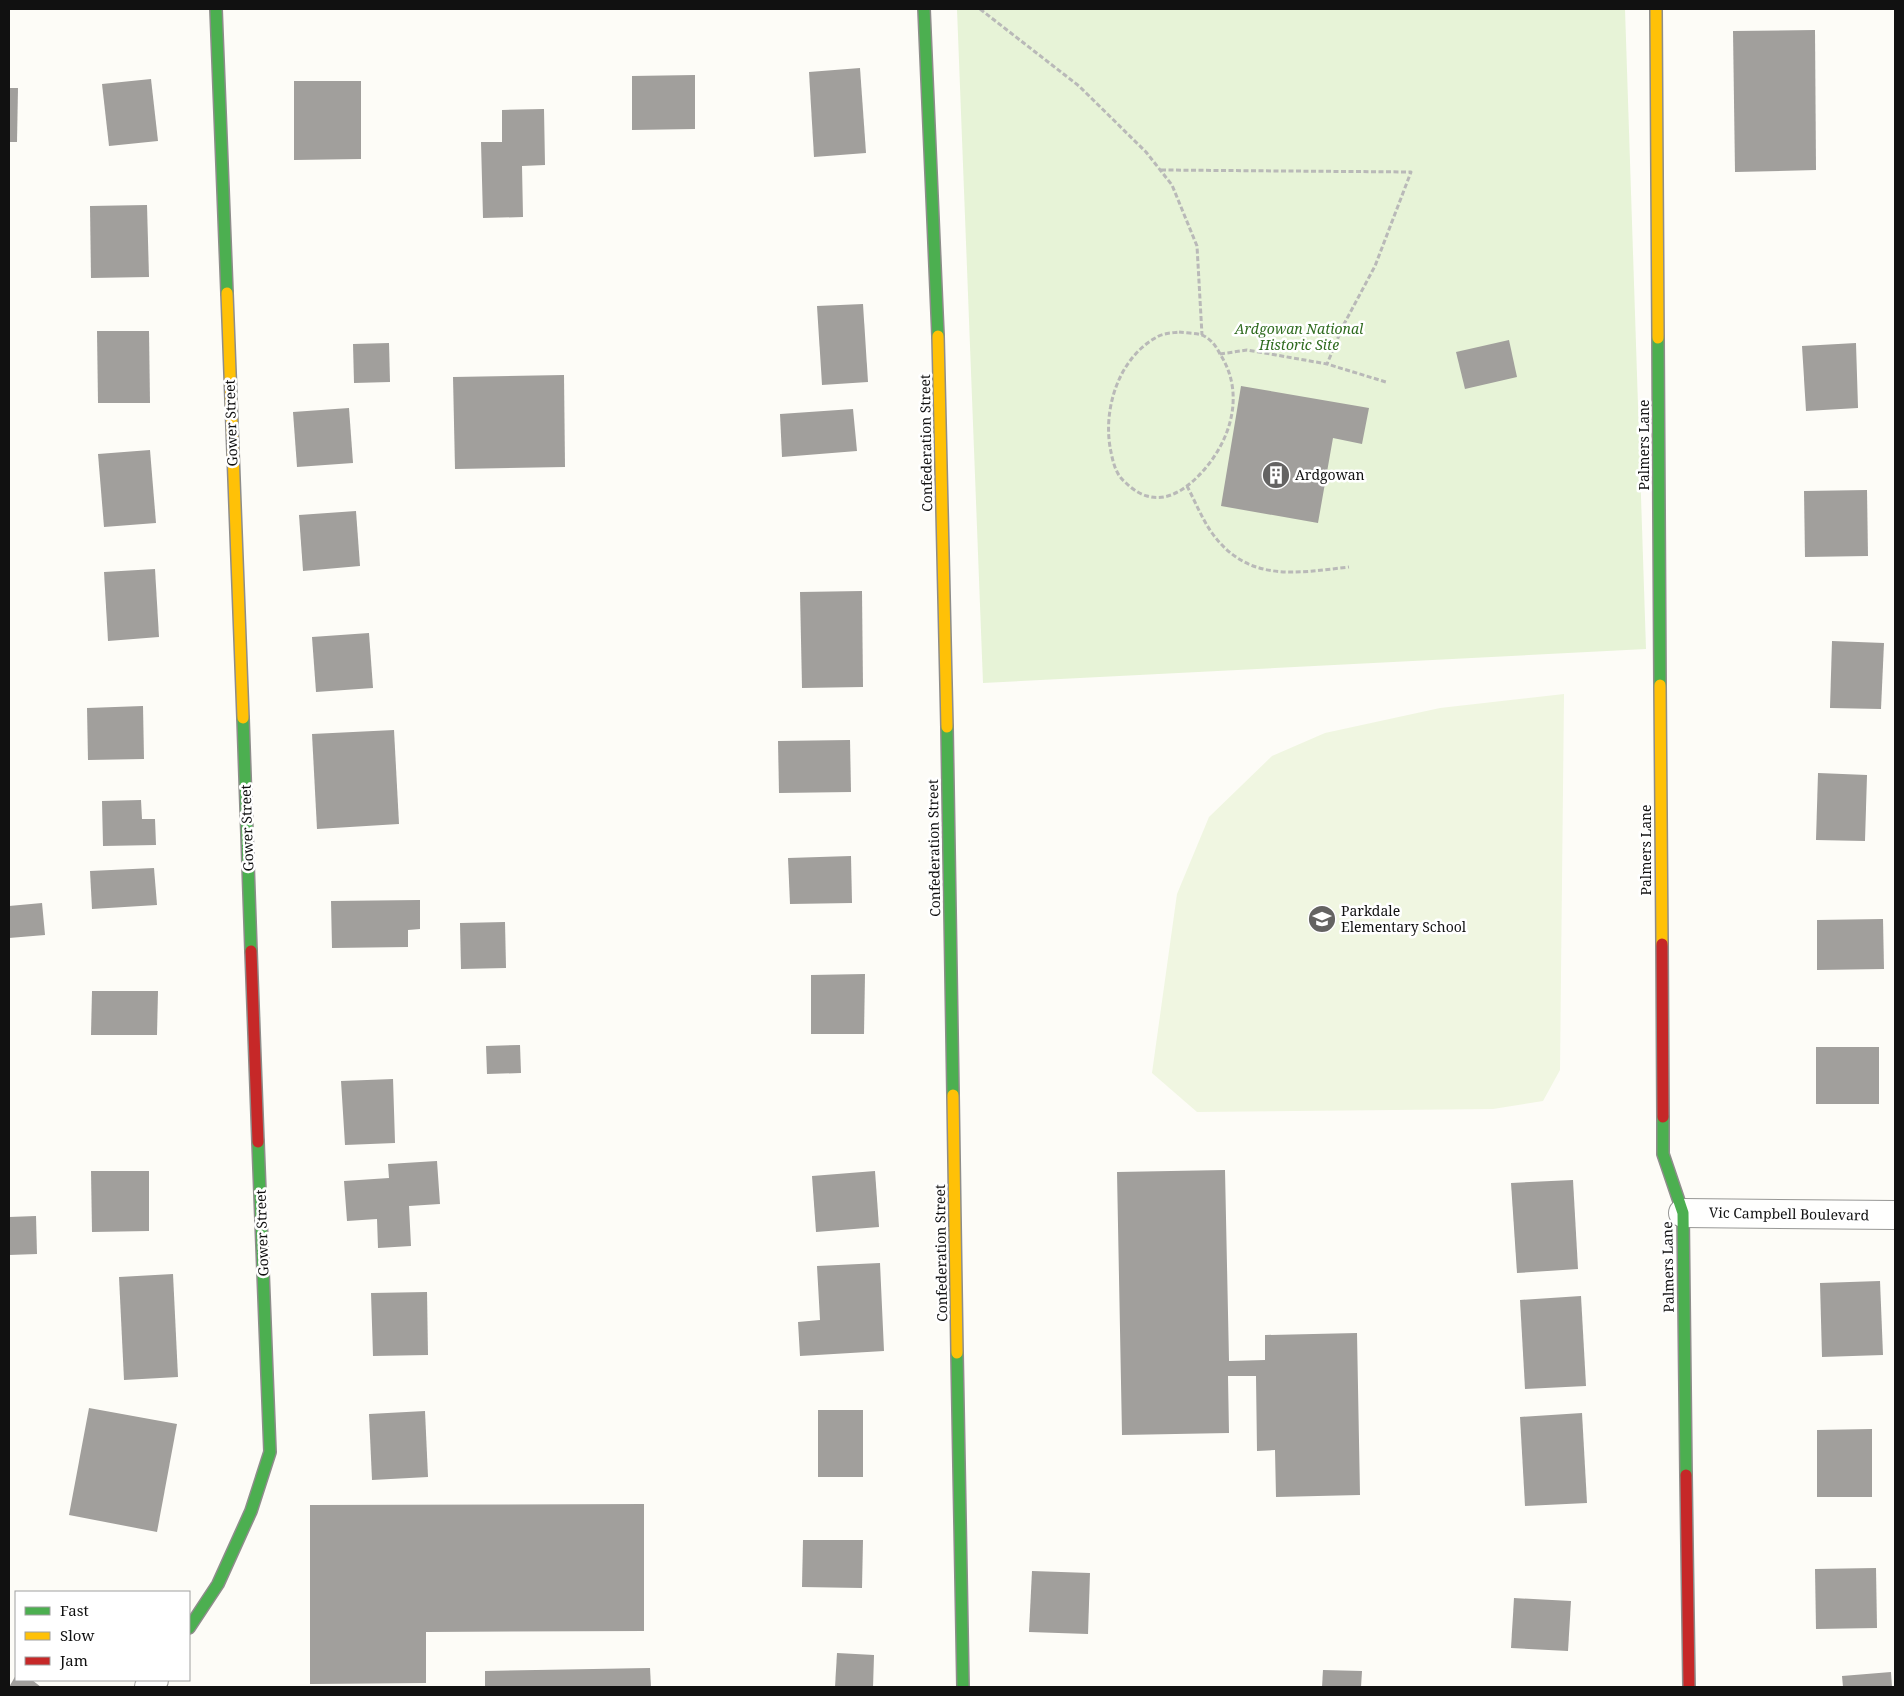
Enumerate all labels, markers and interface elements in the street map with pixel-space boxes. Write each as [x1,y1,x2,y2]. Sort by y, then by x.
park label: Ardgowan National Historic Site [1234,319,1364,354]
street label: Confederation Street [915,374,936,512]
street label: Gower Street [219,379,242,467]
street label: Palmers Lane [1634,399,1653,491]
building icon: Ardgowan [1261,460,1291,490]
place label: Ardgowan [1295,465,1365,484]
street label: Confederation Street [923,779,944,917]
street label: Gower Street [235,784,258,872]
street label: Palmers Lane [1636,804,1655,896]
place label: Parkdale Elementary School [1341,901,1467,936]
school or university icon: Parkdale Elementary School [1307,904,1337,934]
street label: Confederation Street [930,1184,951,1322]
street label: Gower Street [250,1189,273,1277]
street label: Vic Campbell Boulevard [1709,1203,1870,1224]
street label: Palmers Lane [1657,1221,1678,1313]
legend [15,1591,190,1681]
text: Fast [60,1600,89,1620]
text: Slow [60,1625,94,1645]
text: Jam [59,1650,88,1670]

